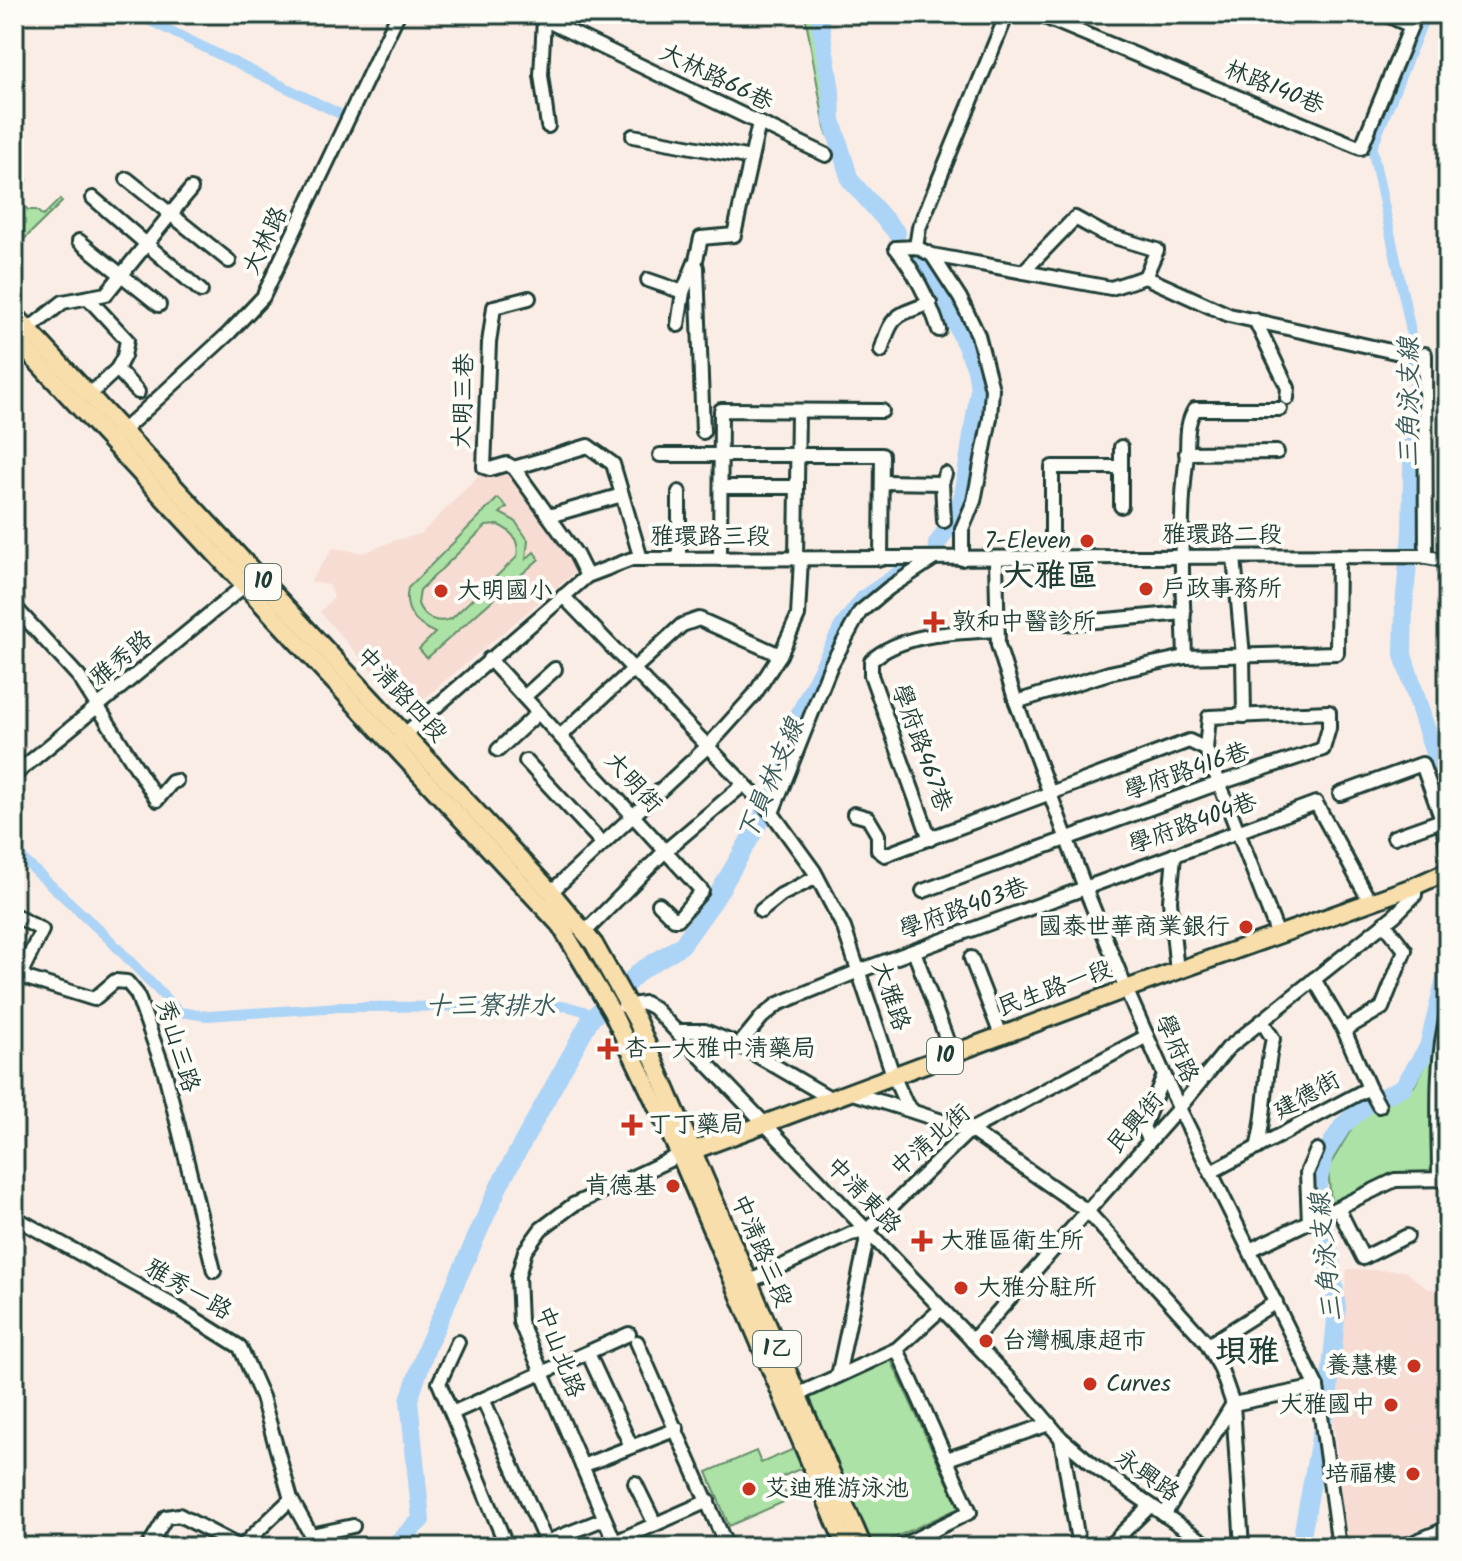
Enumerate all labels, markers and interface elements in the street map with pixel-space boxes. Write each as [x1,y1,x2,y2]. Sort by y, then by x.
street label: 大林路66巷 [652,34,780,122]
street label: 林路140巷 [1218,50,1330,126]
street label: 大林路 [233,200,299,282]
water label: 三角泳支線 [1389,335,1431,467]
street label: 大明三巷 [443,352,485,450]
street label: 雅環路二段 [1162,516,1282,555]
street label: 雅環路三段 [650,518,770,557]
place label: 7-Eleven [984,522,1071,561]
marker: 7-Eleven [1078,532,1096,550]
district label: 大雅區 [1002,552,1098,603]
road number: 10 [245,564,281,600]
place label: 戶政事務所 [1162,570,1282,609]
place label: 大明國小 [457,572,553,611]
marker: 戶政事務所 [1137,580,1155,598]
marker: 大明國小 [432,582,450,600]
place label: 敦和中醫診所 [952,603,1096,642]
marker: 敦和中醫診所 [923,611,945,633]
street label: 雅秀路 [82,621,162,697]
street label: 中清路四段 [346,638,456,752]
street label: 學府路467巷 [880,679,962,817]
water label: 下員林支線 [727,710,818,848]
street label: 學府路416巷 [1119,732,1255,812]
street label: 大明街 [594,743,672,823]
street label: 學府路404巷 [1123,783,1263,865]
street label: 學府路403巷 [894,868,1034,950]
place label: 國泰世華商業銀行 [1038,908,1230,947]
marker: 國泰世華商業銀行 [1237,918,1255,936]
street label: 民生路一段 [992,950,1118,1028]
street label: 大雅路 [860,956,920,1036]
water label: 十三寮排水 [425,986,556,1028]
street label: 秀山三路 [144,994,210,1098]
street label: 學府路 [1144,1008,1208,1090]
place label: 杏一大雅中清藥局 [624,1030,816,1069]
road number: 10 [927,1038,963,1074]
marker: 杏一大雅中清藥局 [599,1040,617,1058]
street label: 建德街 [1266,1061,1348,1131]
street label: 民興街 [1098,1083,1174,1163]
street label: 中清北街 [882,1095,980,1187]
place label: 丁丁藥局 [648,1106,744,1145]
marker: 丁丁藥局 [623,1116,641,1134]
street label: 中清東路 [816,1148,910,1244]
place label: 肯德基 [585,1167,657,1206]
marker: 肯德基 [664,1177,682,1195]
street label: 中清路三段 [720,1188,802,1314]
water label: 三角泳支線 [1299,1188,1355,1324]
place label: 大雅區衛生所 [940,1222,1084,1261]
marker: 大雅區衛生所 [911,1230,933,1252]
street label: 雅秀一路 [137,1249,239,1331]
place label: 大雅分駐所 [977,1269,1097,1308]
marker: 大雅分駐所 [952,1279,970,1297]
street label: 中山北路 [524,1300,594,1404]
place label: 台灣楓康超市 [1002,1322,1146,1361]
district label: 垻雅 [1215,1328,1279,1379]
road number: 1乙 [753,1331,801,1367]
marker: 台灣楓康超市 [977,1332,995,1350]
place label: 養慧樓 [1326,1347,1398,1386]
marker: 養慧樓 [1405,1357,1423,1375]
place label: Curves [1106,1365,1171,1404]
marker: Curves [1081,1375,1099,1393]
place label: 大雅國中 [1279,1386,1375,1425]
marker: 大雅國中 [1382,1396,1400,1414]
street label: 永興路 [1106,1439,1188,1513]
place label: 培福樓 [1325,1455,1397,1494]
marker: 培福樓 [1404,1465,1422,1483]
place label: 艾迪雅游泳池 [765,1470,909,1509]
marker: 艾迪雅游泳池 [740,1480,758,1498]

